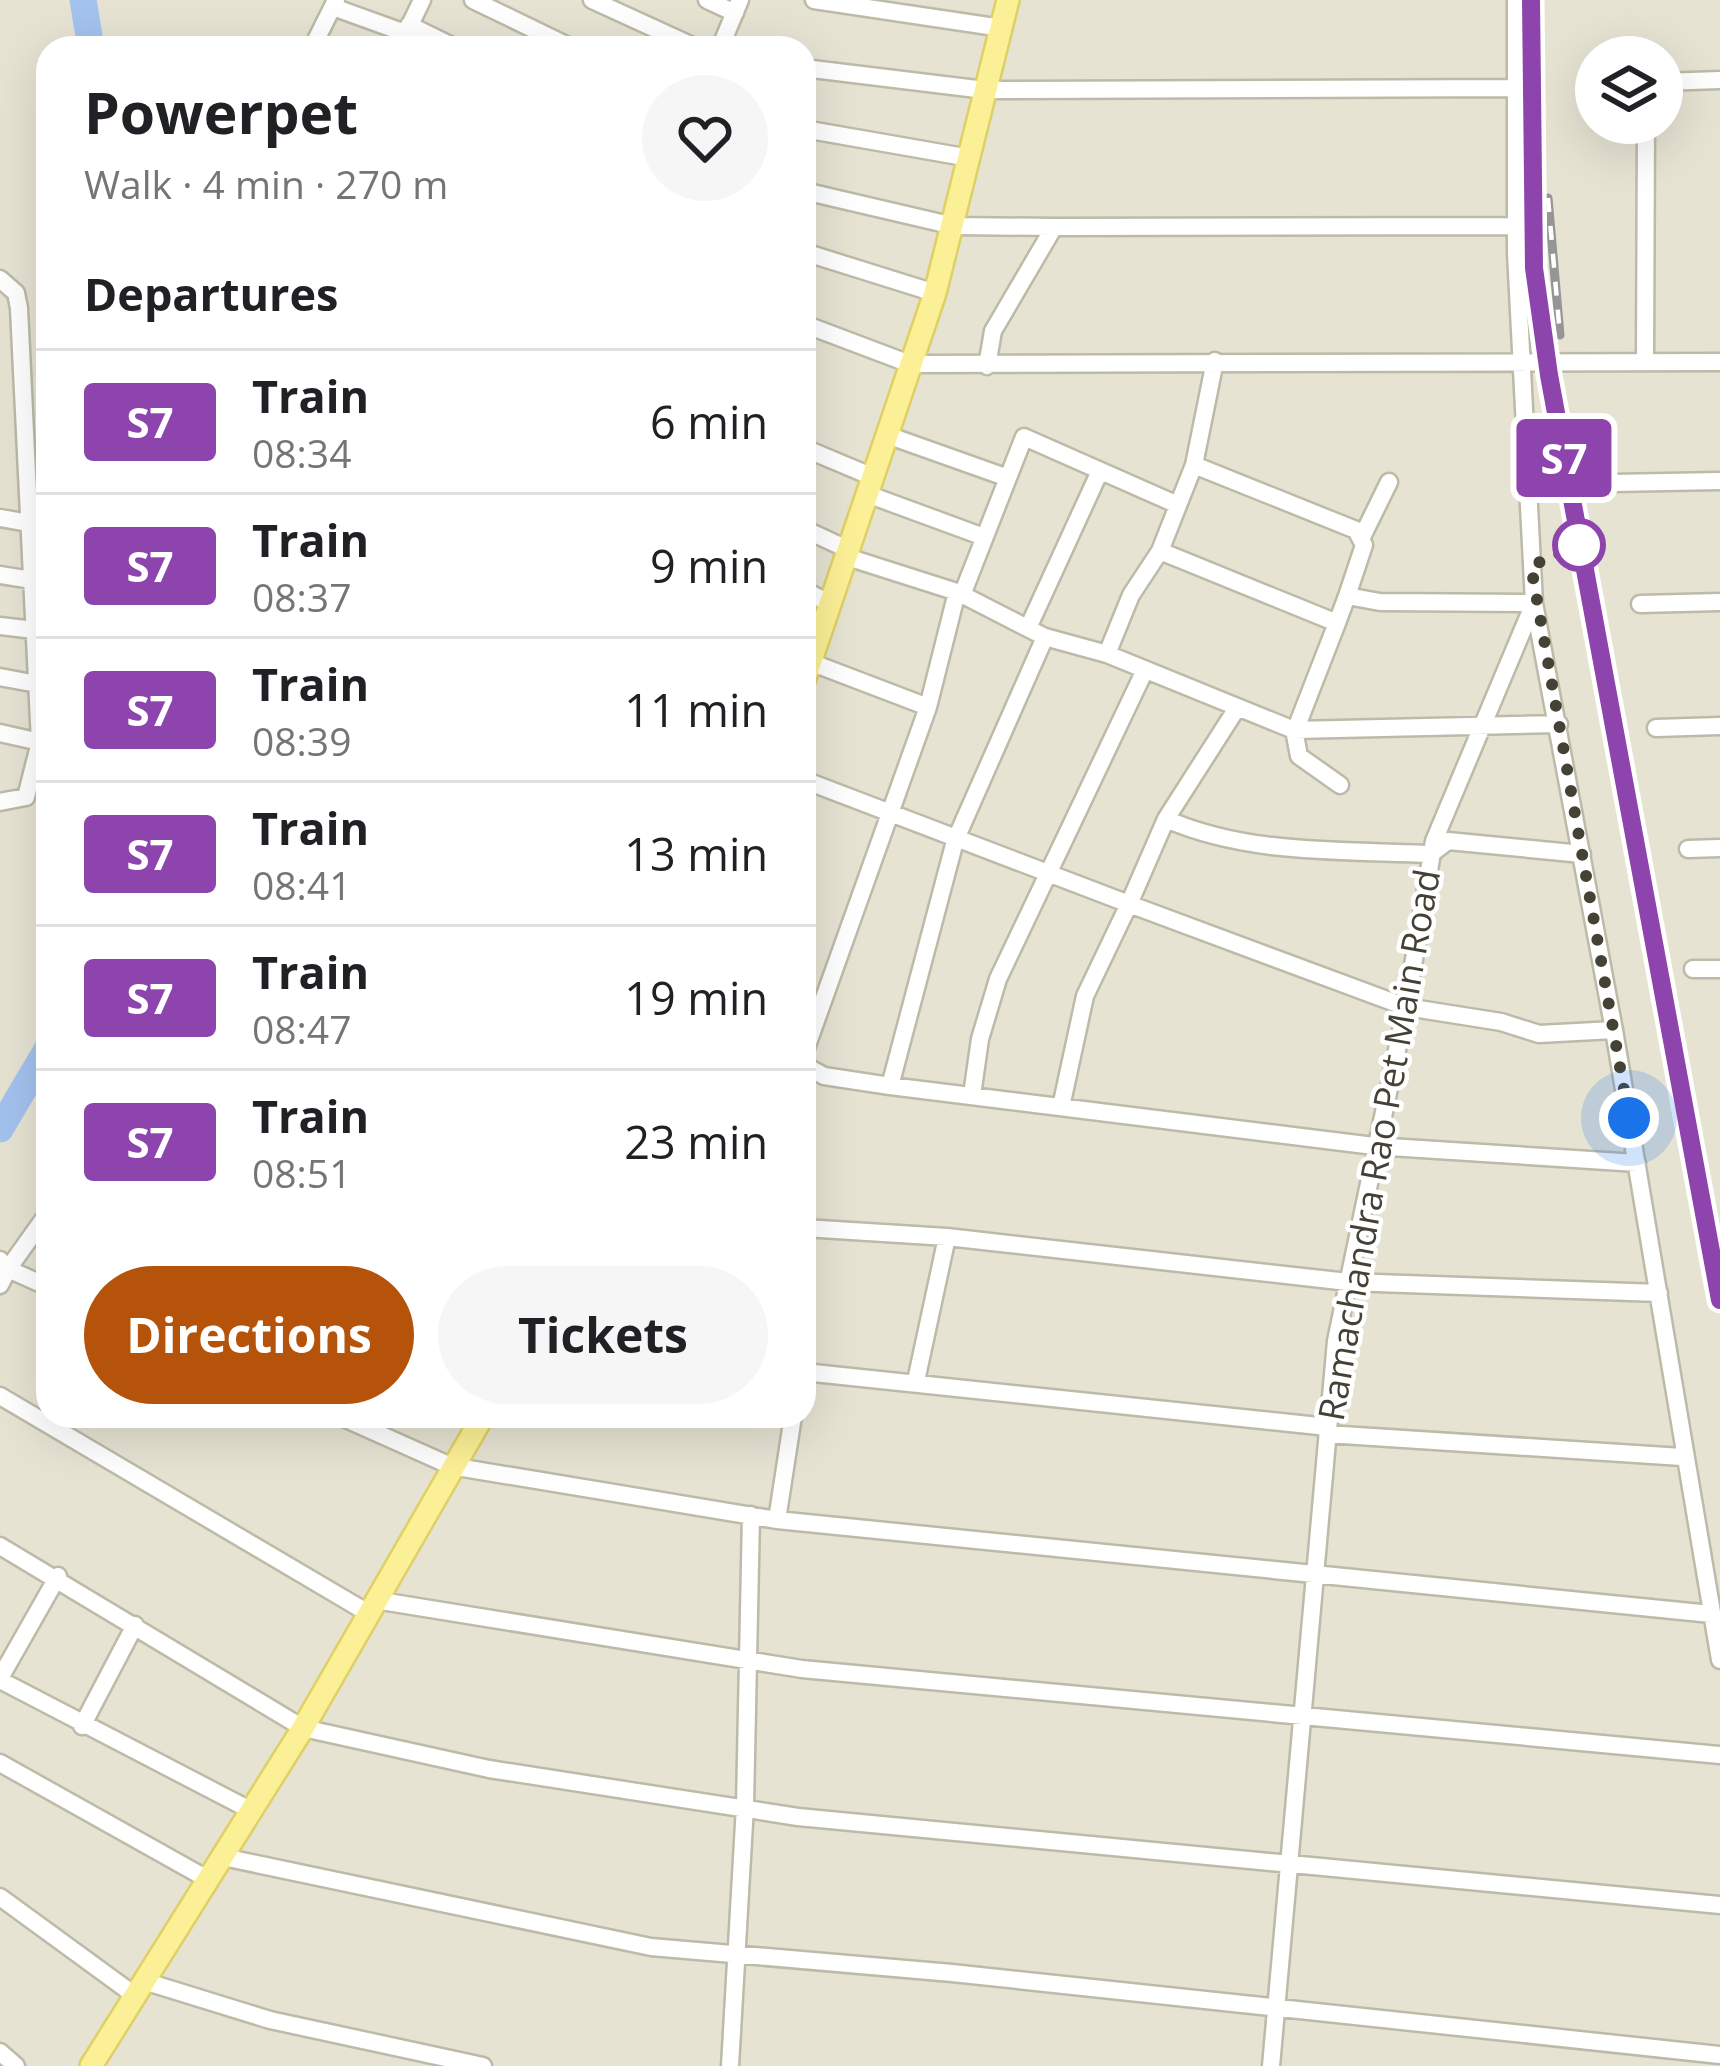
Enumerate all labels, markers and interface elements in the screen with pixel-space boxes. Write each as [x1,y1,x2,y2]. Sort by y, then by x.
map controls [1575,36,1683,144]
button: layers [1575,36,1683,144]
text: Powerpet [84,73,358,151]
button: heart [642,75,768,201]
text: Walk · 4 min · 270 m [84,157,448,210]
text: Departures [84,263,339,324]
text: Train [252,365,369,426]
text: 6 min [650,391,768,452]
text: S7 [126,393,174,450]
line badge: S7 [1510,419,1618,497]
text: 08:34 [252,426,351,479]
text: S7 [1540,429,1588,486]
text: Train [252,509,369,570]
unlabelled marker [1554,520,1604,570]
text: 9 min [650,535,768,596]
text: S7 [126,537,174,594]
text: 08:37 [252,570,351,623]
text: Train [252,653,369,714]
text: 11 min [624,679,768,740]
text: S7 [126,681,174,738]
text: 08:39 [252,714,351,767]
text: Train [252,797,369,858]
text: 13 min [624,823,768,884]
text: S7 [126,825,174,882]
text: 08:41 [252,858,351,911]
street label: Ramachandra Rao Pet Main Road [1306,865,1451,1424]
text: Train [252,941,369,1002]
text: 19 min [624,967,768,1028]
text: S7 [126,969,174,1026]
text: 08:47 [252,1002,351,1055]
text: Train [252,1085,369,1146]
your location [1599,1088,1659,1148]
text: 23 min [624,1111,768,1172]
text: S7 [126,1113,174,1170]
text: 08:51 [252,1146,351,1199]
button: Directions [84,1266,414,1404]
button: Tickets [438,1266,768,1404]

